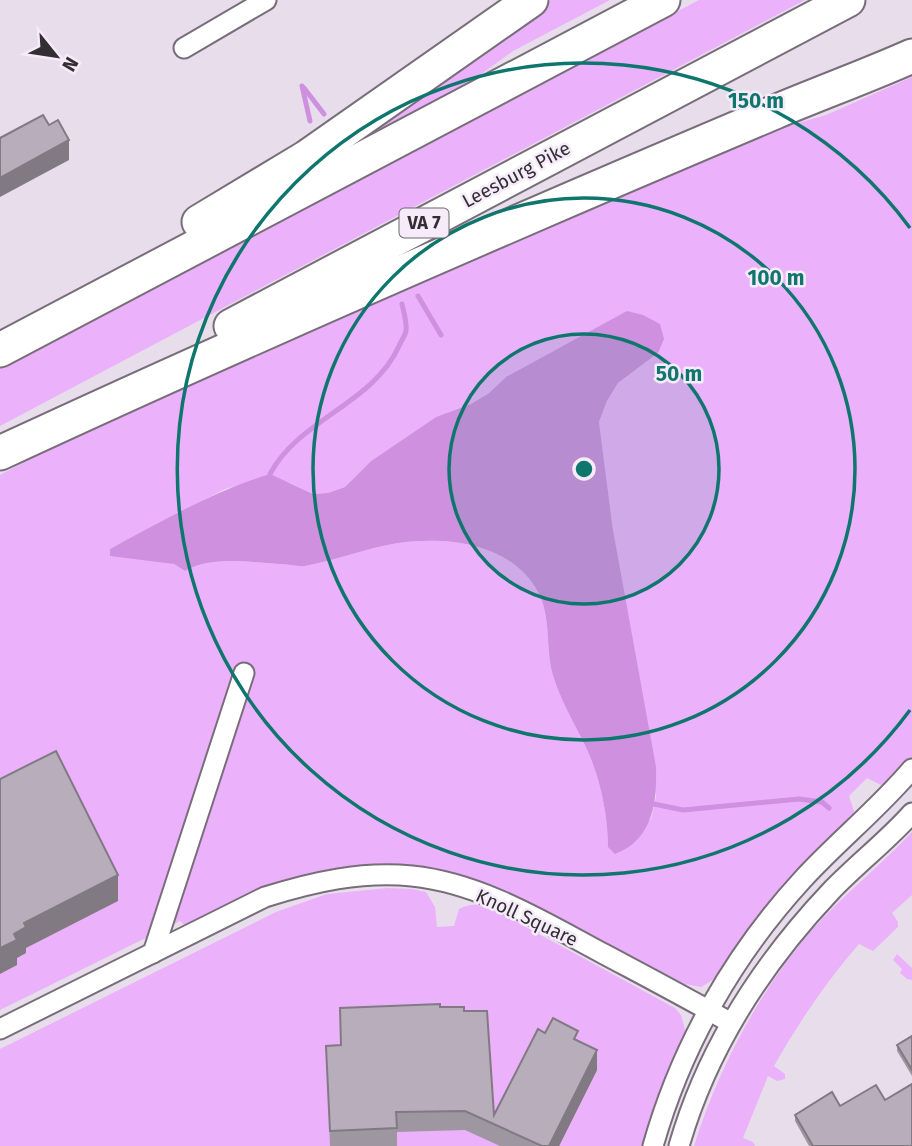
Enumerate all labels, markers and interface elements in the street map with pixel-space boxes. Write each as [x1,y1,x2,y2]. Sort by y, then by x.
north arrow [21,21,91,91]
text: N [57,53,83,75]
text: 150 m [728,88,784,114]
street label: Leesburg Pike [458,136,574,213]
road number: VA 7 [400,208,448,238]
text: 100 m [747,265,805,291]
text: 50 m [656,361,702,387]
centre of rings [572,457,596,481]
street label: Knoll Square [472,884,581,951]

